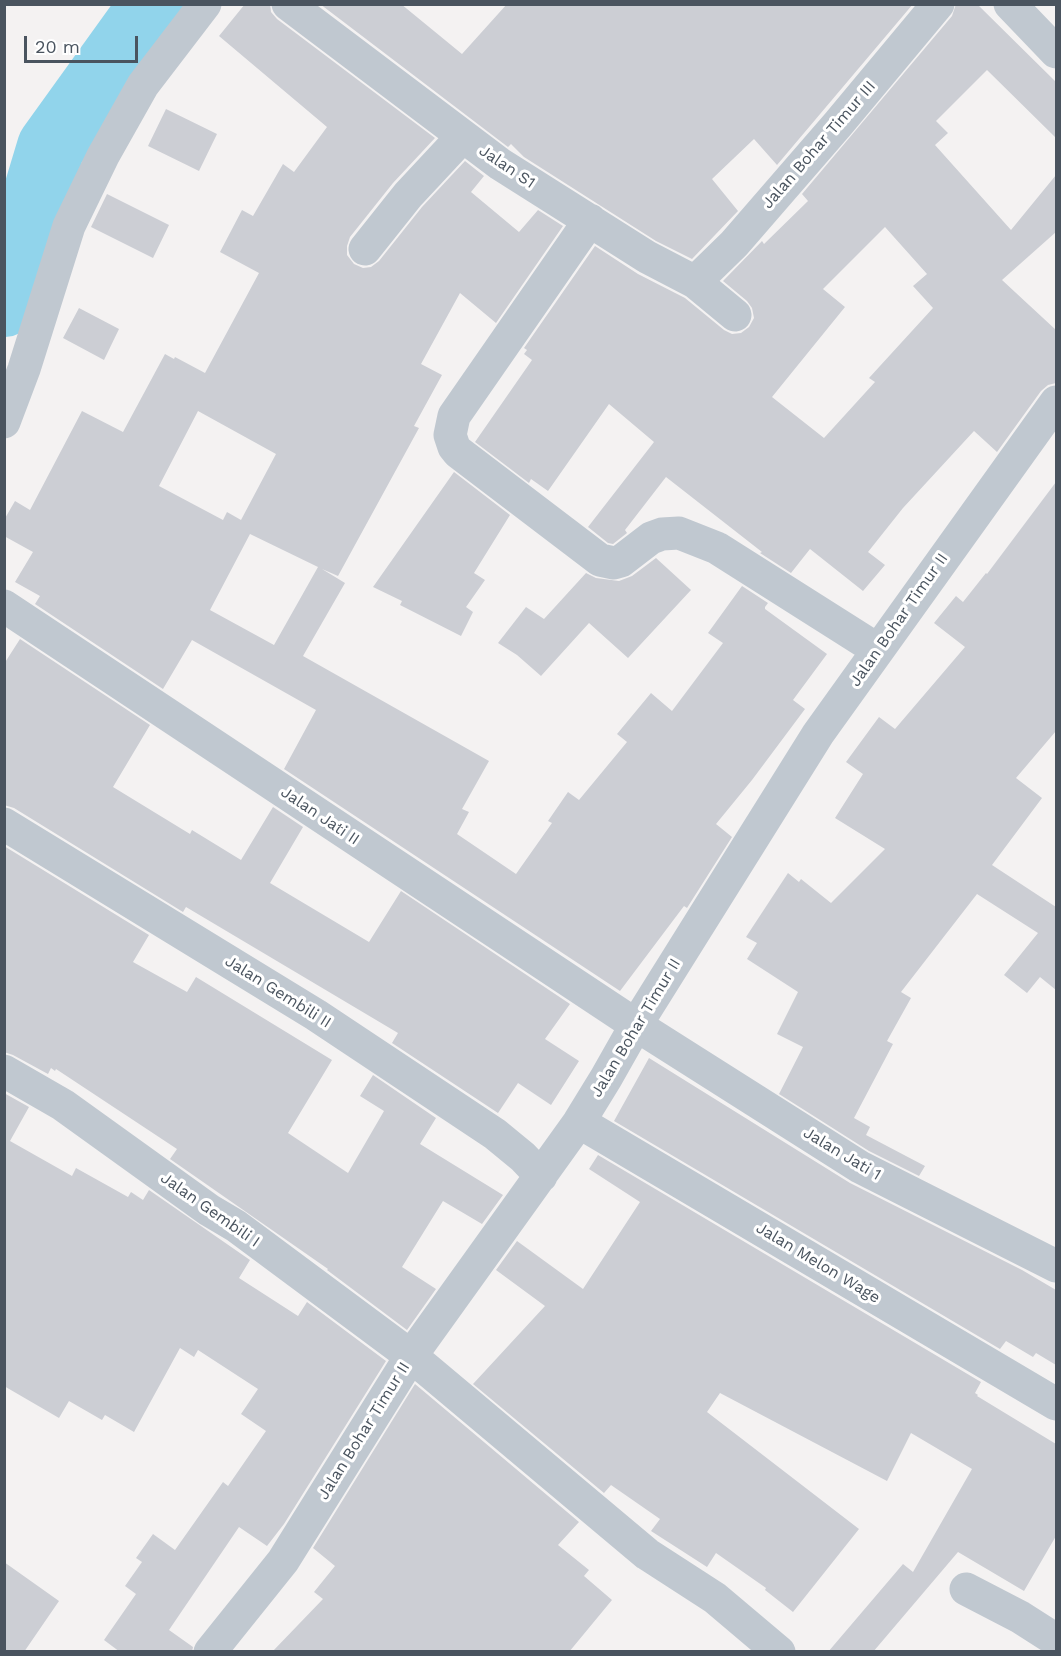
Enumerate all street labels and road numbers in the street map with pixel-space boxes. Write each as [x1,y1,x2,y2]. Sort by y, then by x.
street label: Jalan Bohar Timur III [758,77,880,213]
street label: Jalan S1 [475,141,539,193]
street label: Jalan Bohar Timur II [846,550,952,690]
street label: Jalan Jati II [277,783,363,849]
street label: Jalan Gembili II [221,952,335,1032]
street label: Jalan Bohar Timur II [587,955,685,1101]
street label: Jalan Jati 1 [800,1123,884,1185]
street label: Jalan Gembili I [157,1169,263,1251]
street label: Jalan Melon Wage [752,1218,884,1308]
street label: Jalan Bohar Timur II [314,1359,414,1503]

